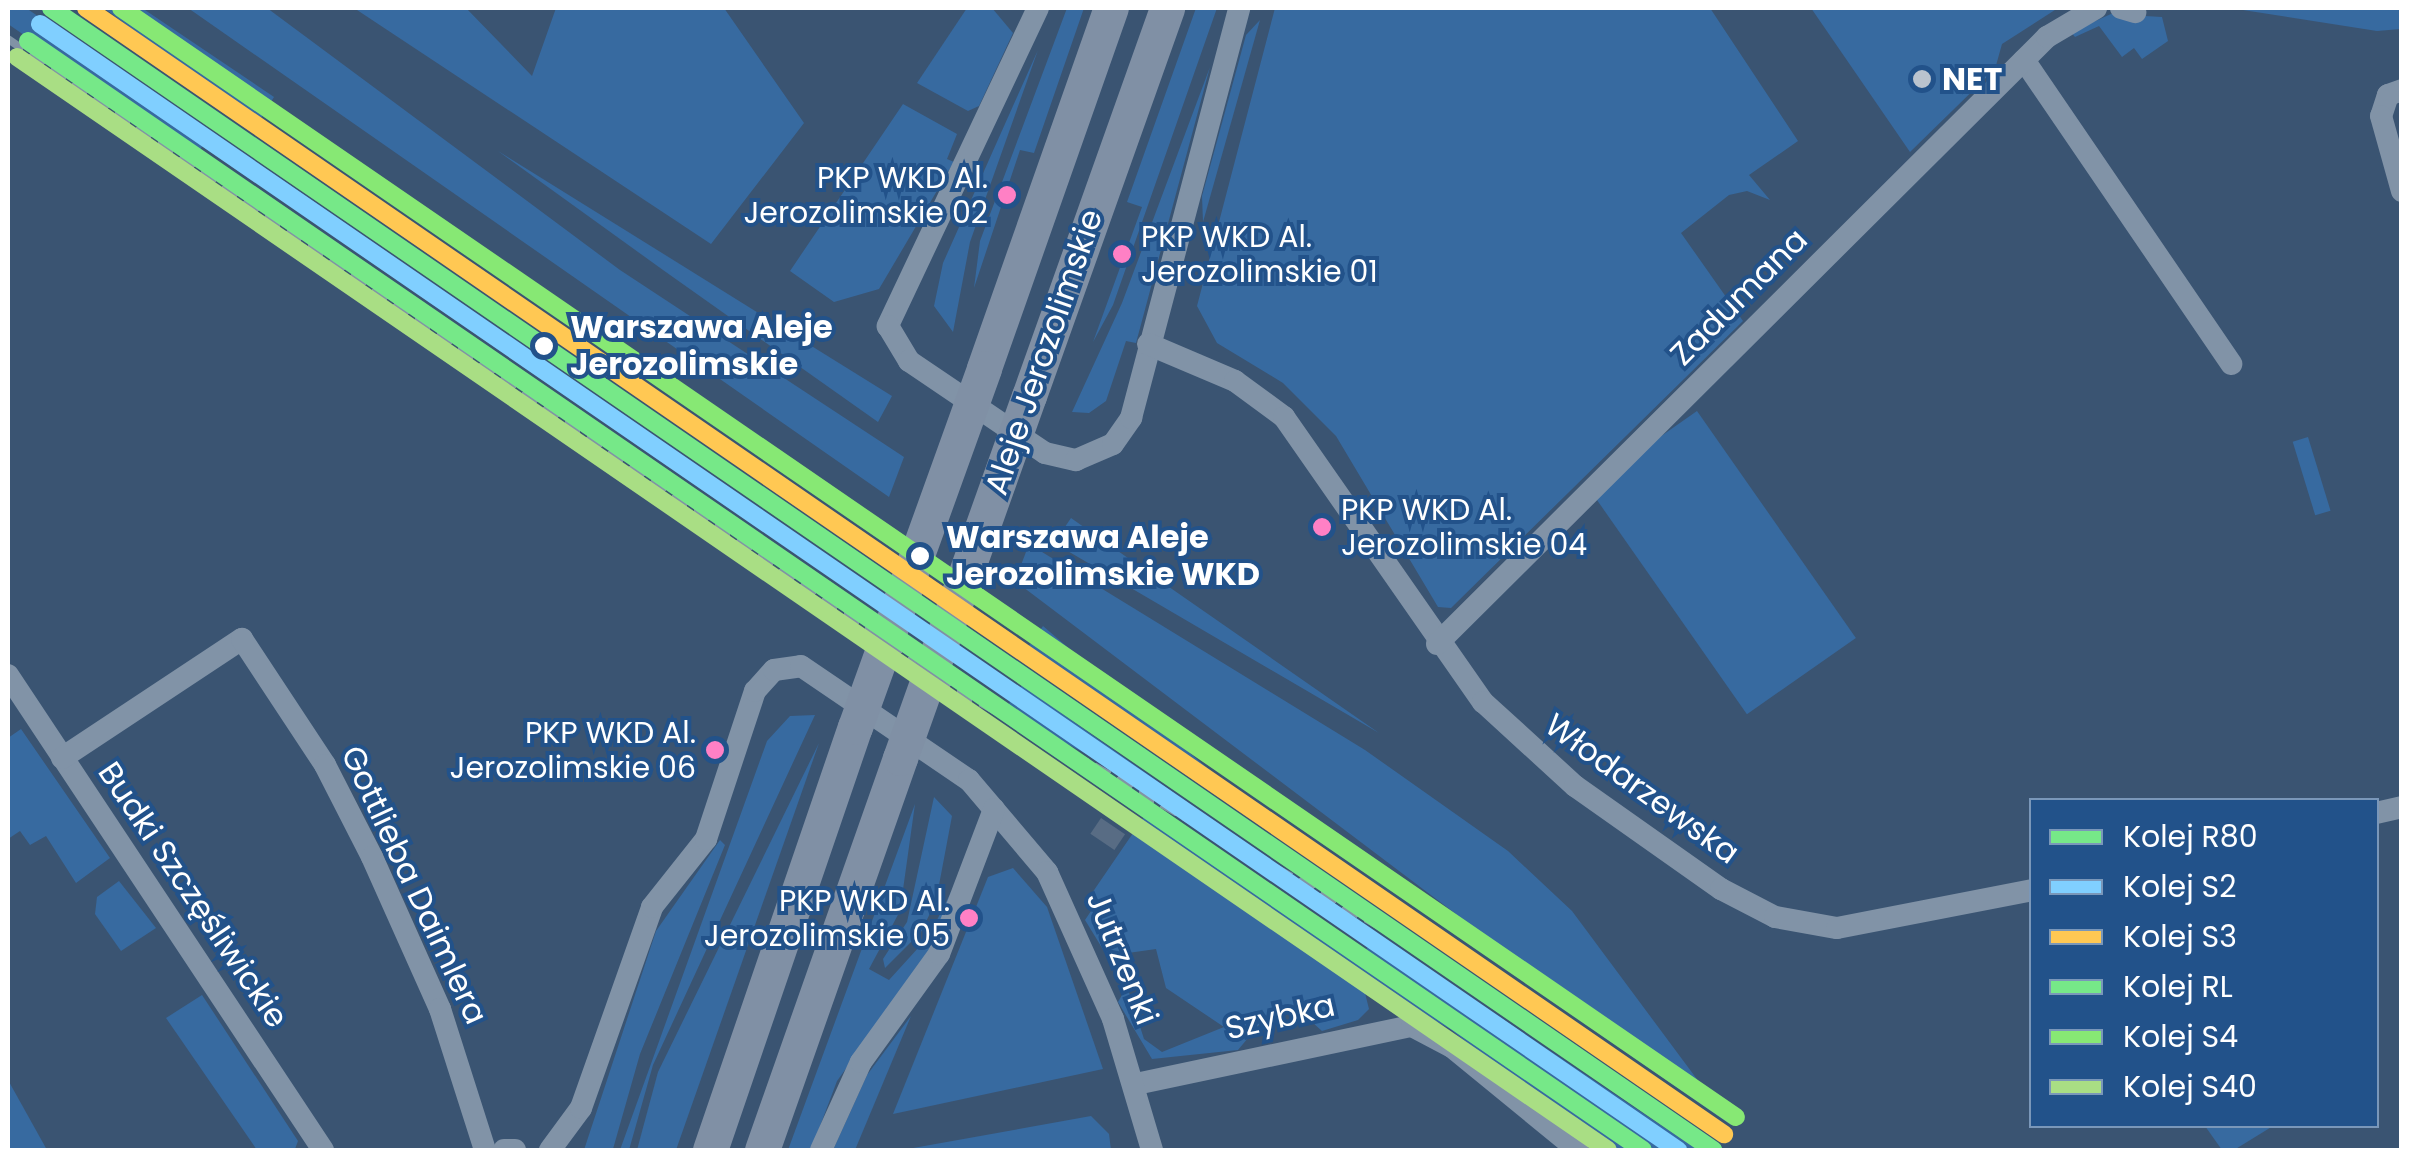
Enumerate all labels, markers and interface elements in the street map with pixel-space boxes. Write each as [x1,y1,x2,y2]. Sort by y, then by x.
place label: NET [1942,60,2002,98]
marker: NET [1911,68,1933,90]
place label: PKP WKD Al. Jerozolimskie 02 [743,160,988,230]
marker: PKP WKD Al. Jerozolimskie 02 [997,185,1017,205]
street label: Aleje Jerozolimskie [977,204,1111,500]
place label: PKP WKD Al. Jerozolimskie 01 [1141,219,1378,290]
street label: Zadumana [1663,221,1815,373]
marker: PKP WKD Al. Jerozolimskie 01 [1112,244,1132,264]
place label: Warszawa Aleje Jerozolimskie [570,309,833,384]
marker: Warszawa Aleje Jerozolimskie [527,329,561,363]
place label: PKP WKD Al. Jerozolimskie 04 [1341,492,1587,562]
marker: PKP WKD Al. Jerozolimskie 04 [1312,517,1332,537]
place label: Warszawa Aleje Jerozolimskie WKD [946,519,1260,594]
marker: Warszawa Aleje Jerozolimskie WKD [903,539,937,573]
street label: Włodarzewska [1538,706,1746,872]
place label: PKP WKD Al. Jerozolimskie 06 [450,715,696,786]
street label: Gottlieba Daimlera [333,740,495,1030]
marker: PKP WKD Al. Jerozolimskie 06 [705,740,725,760]
street label: Budki Szczęśliwickie [90,755,296,1035]
legend [2029,798,2379,1128]
text: Kolej R80 [2123,815,2258,858]
text: Kolej S2 [2123,865,2236,908]
place label: PKP WKD Al. Jerozolimskie 05 [704,883,950,954]
street label: Jutrzenki [1078,886,1166,1030]
marker: PKP WKD Al. Jerozolimskie 05 [959,908,979,928]
text: Kolej S3 [2123,915,2237,958]
text: Kolej RL [2123,965,2233,1008]
street label: Szybka [1222,986,1338,1048]
text: Kolej S4 [2123,1015,2238,1058]
text: Kolej S40 [2123,1065,2257,1108]

